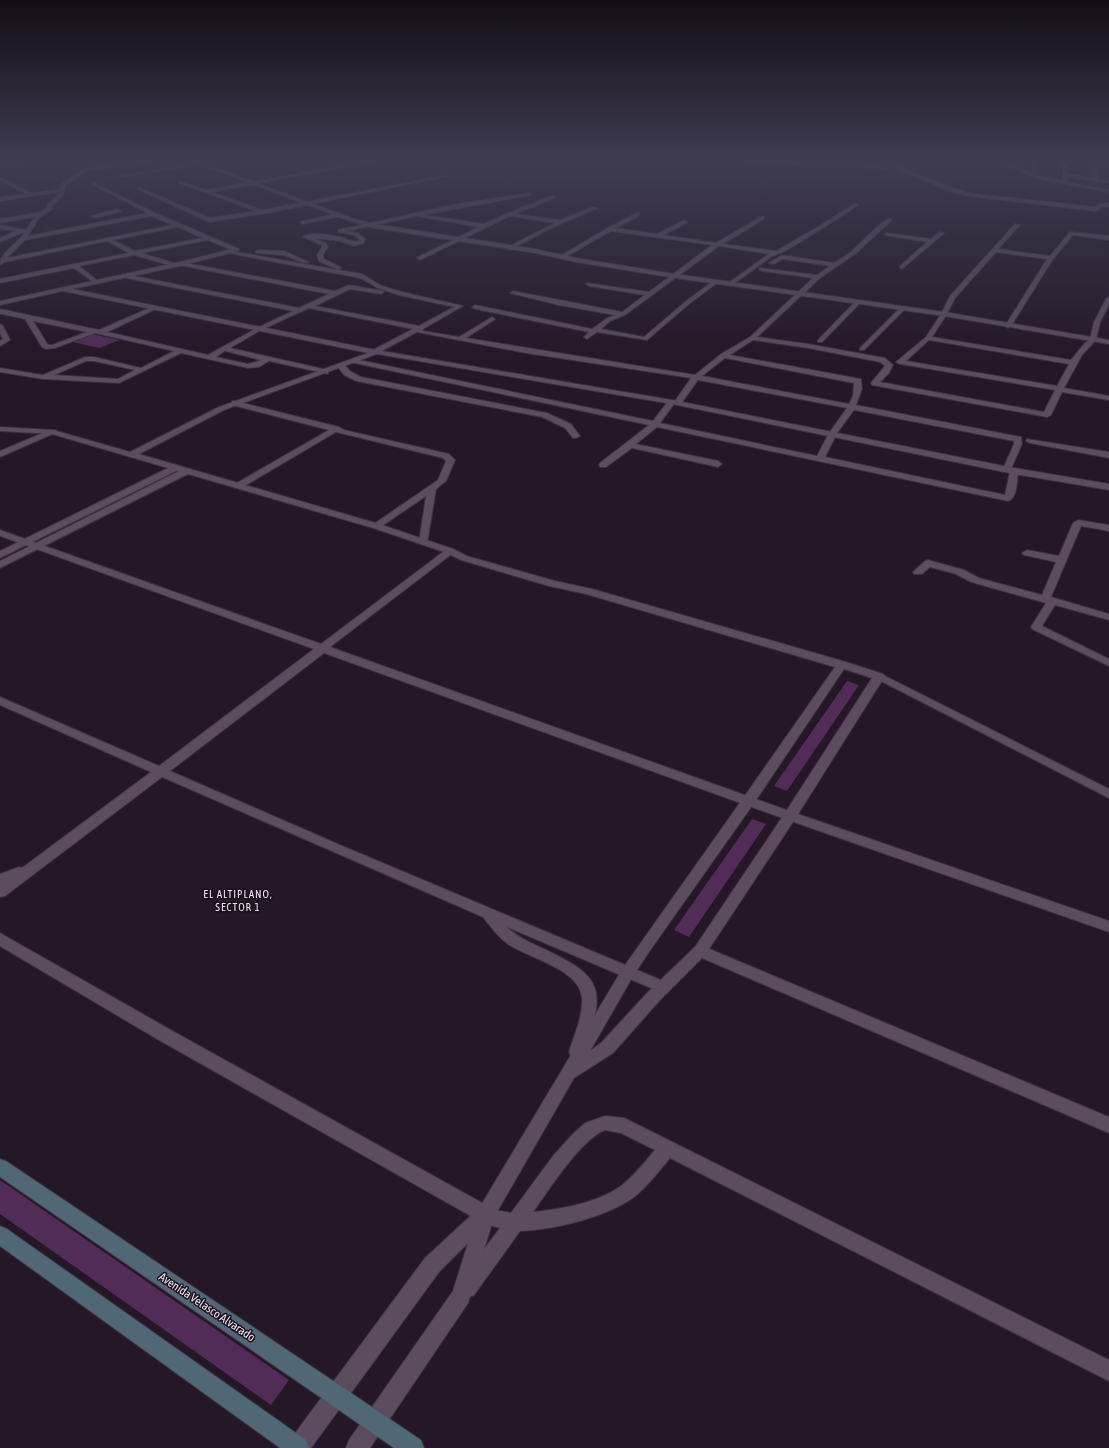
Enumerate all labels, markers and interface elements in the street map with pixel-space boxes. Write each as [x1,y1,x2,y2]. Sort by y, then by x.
district label: EL ALTIPLANO, SECTOR 1 [203,888,273,913]
street label: Avenida Velasco Alvarado [156,1270,258,1345]

